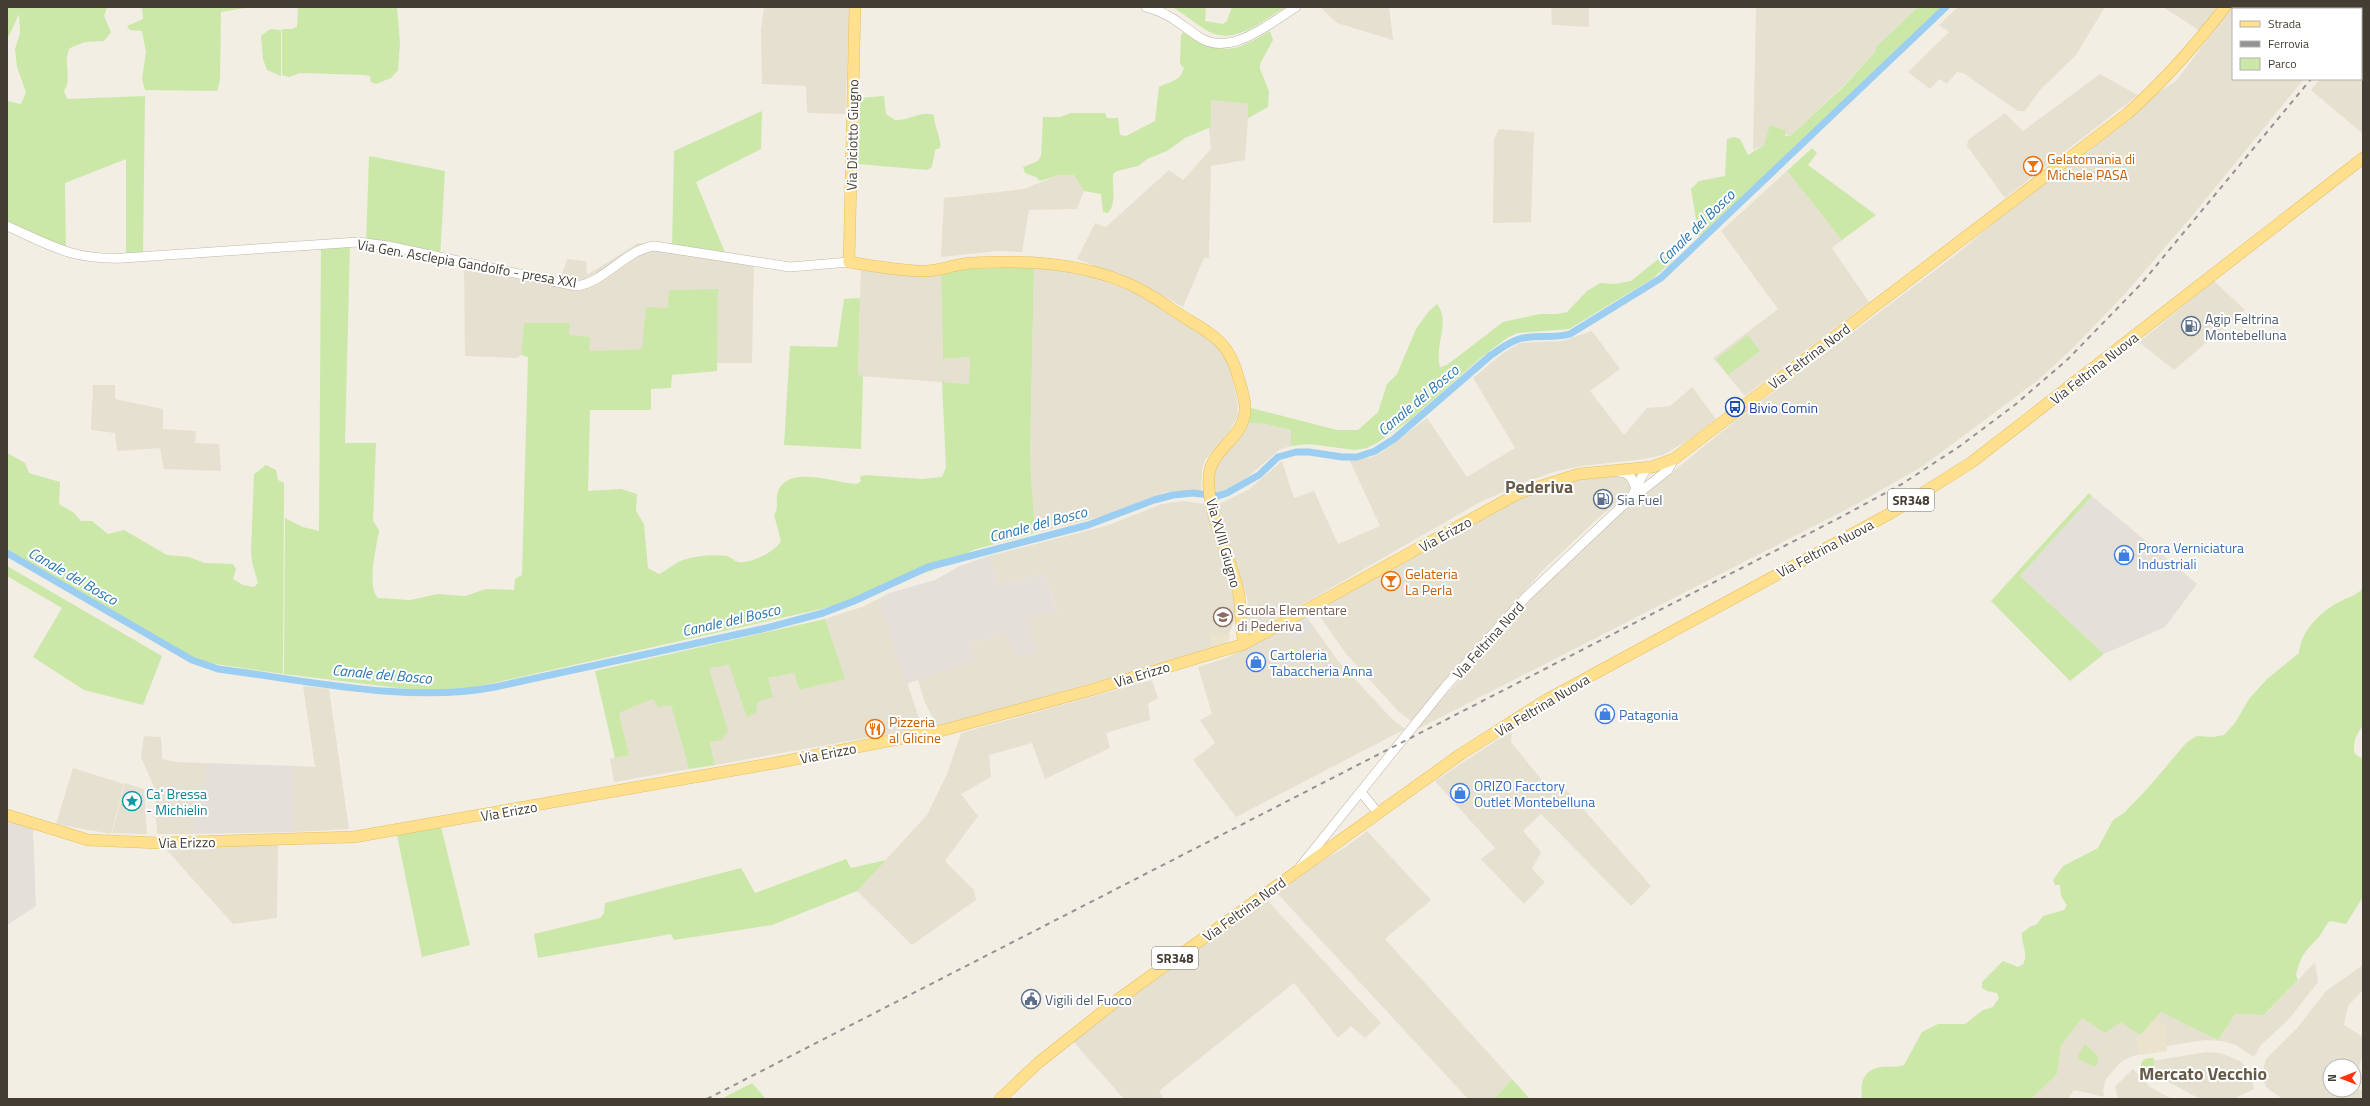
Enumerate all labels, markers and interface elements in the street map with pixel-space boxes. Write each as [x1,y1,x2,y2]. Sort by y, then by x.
legend [2232,8,2362,80]
text: Strada [2268,14,2301,33]
text: Ferrovia [2268,34,2309,53]
text: Parco [2268,54,2297,73]
street label: Via Diciotto Giugno [841,79,863,191]
place label: Gelatomania di Michele PASA [2047,148,2135,185]
bar icon: Gelatomania di Michele PASA [2022,155,2044,177]
water label: Canale del Bosco [1652,184,1740,270]
street label: Via Gen. Asclepia Gandolfo - presa XXI [356,233,578,293]
place label: Agip Feltrina Montebelluna [2205,308,2286,345]
fuel station icon: Agip Feltrina Montebelluna [2180,315,2202,337]
street label: Via Feltrina Nord [1764,318,1854,394]
street label: Via Feltrina Nuova [2045,327,2143,409]
water label: Canale del Bosco [1372,359,1464,441]
bus stop icon: Bivio Comin [1724,396,1746,418]
place label: Bivio Comin [1749,397,1818,418]
district label: Pederiva [1505,473,1573,500]
fuel station icon: Sia Fuel [1592,488,1614,510]
place label: Sia Fuel [1617,489,1663,510]
road number: SR348 [1888,489,1934,511]
street label: Via XVIII Giugno [1201,496,1247,590]
water label: Canale del Bosco [987,500,1090,548]
street label: Via Erizzo [1415,511,1475,557]
street label: Via Feltrina Nuova [1773,514,1877,582]
place label: Prora Verniciatura Industriali [2138,537,2244,574]
water label: Canale del Bosco [24,541,123,611]
shop icon: Prora Verniciatura Industriali [2113,544,2135,566]
place label: Gelateria La Perla [1405,563,1458,600]
bar icon: Gelateria La Perla [1380,570,1402,592]
water label: Canale del Bosco [680,597,783,642]
street label: Via Feltrina Nord [1447,597,1529,683]
place label: Scuola Elementare di Pederiva [1237,599,1347,636]
school or university icon: Scuola Elementare di Pederiva [1212,606,1234,628]
place label: Cartoleria Tabaccheria Anna [1270,644,1373,681]
shop icon: Cartoleria Tabaccheria Anna [1245,651,1267,673]
street label: Via Erizzo [1112,656,1172,692]
water label: Canale del Bosco [331,658,433,690]
street label: Via Feltrina Nuova [1491,668,1593,742]
shop icon: Patagonia [1594,703,1616,725]
place label: Patagonia [1619,704,1678,725]
place label: Pizzeria al Glicine [889,711,941,748]
restaurant icon: Pizzeria al Glicine [864,718,886,740]
street label: Via Erizzo [798,737,858,769]
place label: ORIZO Facctory Outlet Montebelluna [1474,775,1595,812]
shop icon: ORIZO Facctory Outlet Montebelluna [1449,782,1471,804]
place label: Ca' Bressa - Michielin [146,783,208,820]
place icon: Ca' Bressa - Michielin [121,790,143,812]
street label: Via Erizzo [479,796,539,826]
street label: Via Erizzo [158,831,216,853]
street label: Via Feltrina Nord [1198,872,1290,946]
road number: SR348 [1152,947,1198,969]
public building icon: Vigili del Fuoco [1020,988,1042,1010]
place label: Vigili del Fuoco [1045,989,1132,1010]
north arrow [2322,1058,2362,1098]
district label: Mercato Vecchio [2139,1060,2267,1087]
text: N [2324,1074,2340,1082]

